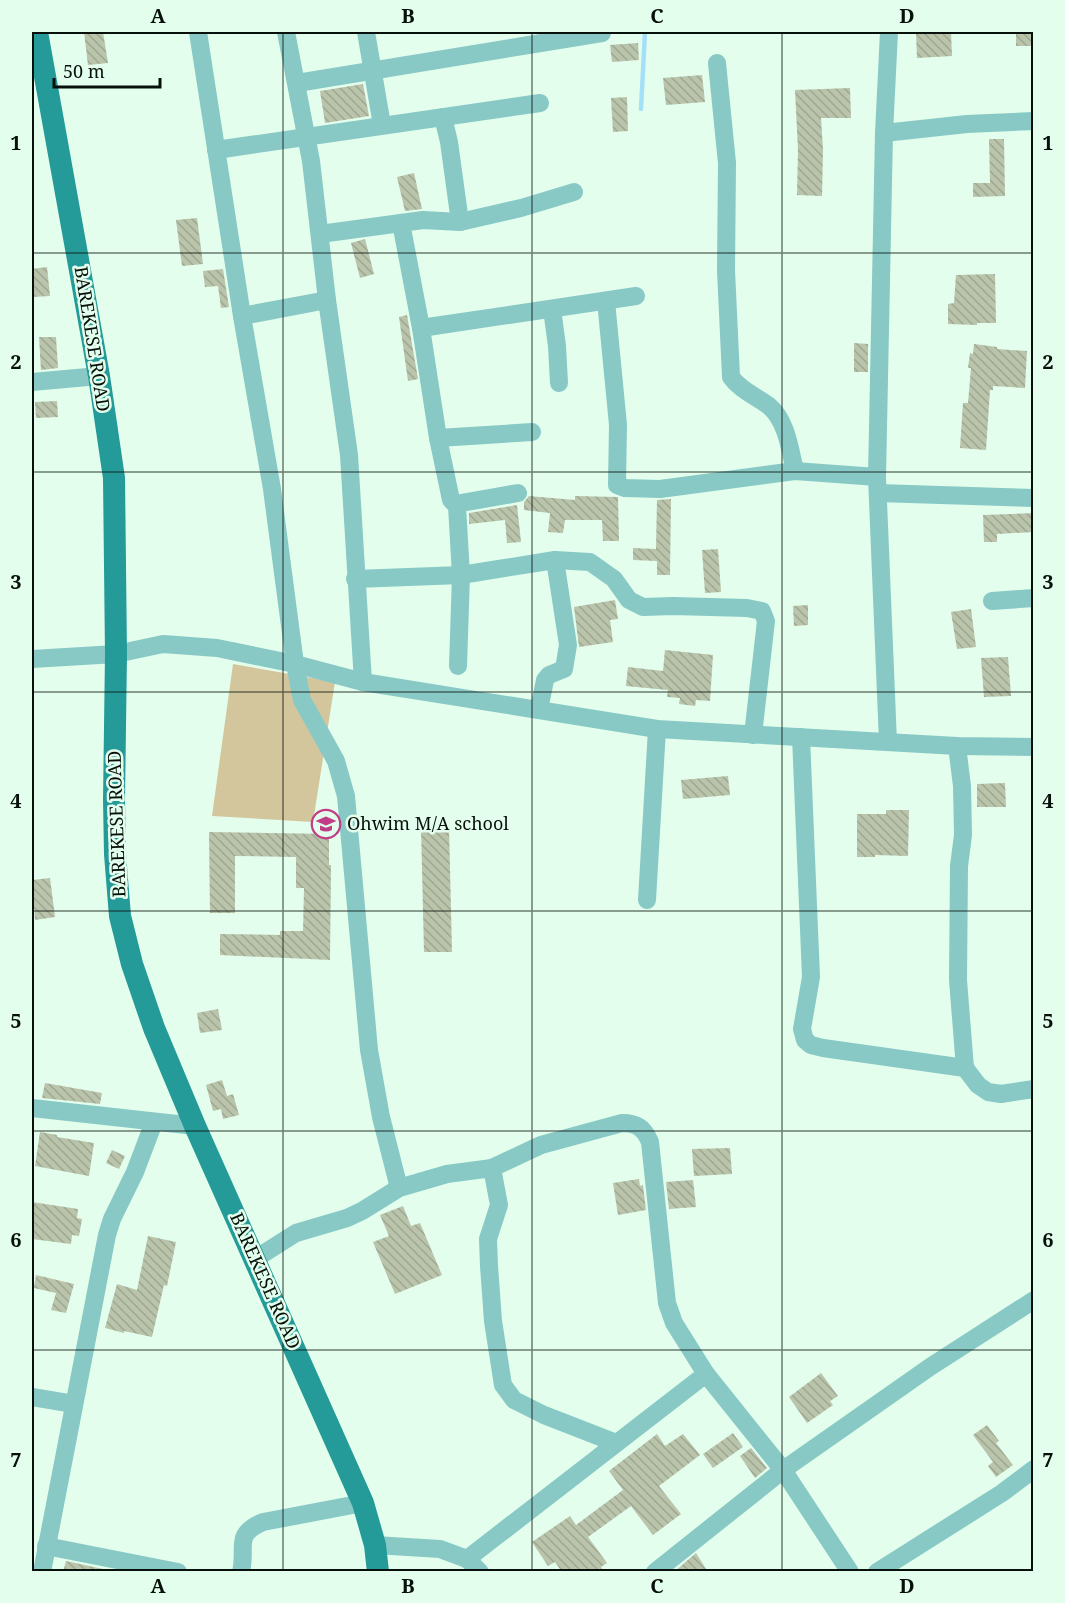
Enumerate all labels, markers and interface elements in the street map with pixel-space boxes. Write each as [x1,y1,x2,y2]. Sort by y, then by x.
text: A [150,2,166,29]
text: B [401,2,415,29]
text: C [650,2,664,29]
text: D [899,2,915,29]
scale bar [54,51,160,89]
text: 50 m [63,59,105,83]
text: 1 [10,129,22,156]
text: 1 [1042,129,1054,156]
street label: BAREKESE ROAD [70,264,116,413]
text: 2 [10,348,22,375]
text: 2 [1042,348,1054,375]
text: 3 [10,568,22,595]
text: 3 [1042,568,1054,595]
street label: BAREKESE ROAD [101,750,131,898]
text: 4 [10,787,22,814]
text: 4 [1042,787,1054,814]
school or university icon: Ohwim M/A school [310,808,342,840]
place label: Ohwim M/A school [347,811,509,835]
text: 5 [10,1007,22,1034]
text: 5 [1042,1007,1054,1034]
street label: BAREKESE ROAD [225,1209,307,1353]
text: 6 [10,1226,22,1253]
text: 6 [1042,1226,1054,1253]
text: 7 [10,1446,22,1473]
text: 7 [1042,1446,1054,1473]
text: A [150,1572,166,1599]
text: B [401,1572,415,1599]
text: C [650,1572,664,1599]
text: D [899,1572,915,1599]

